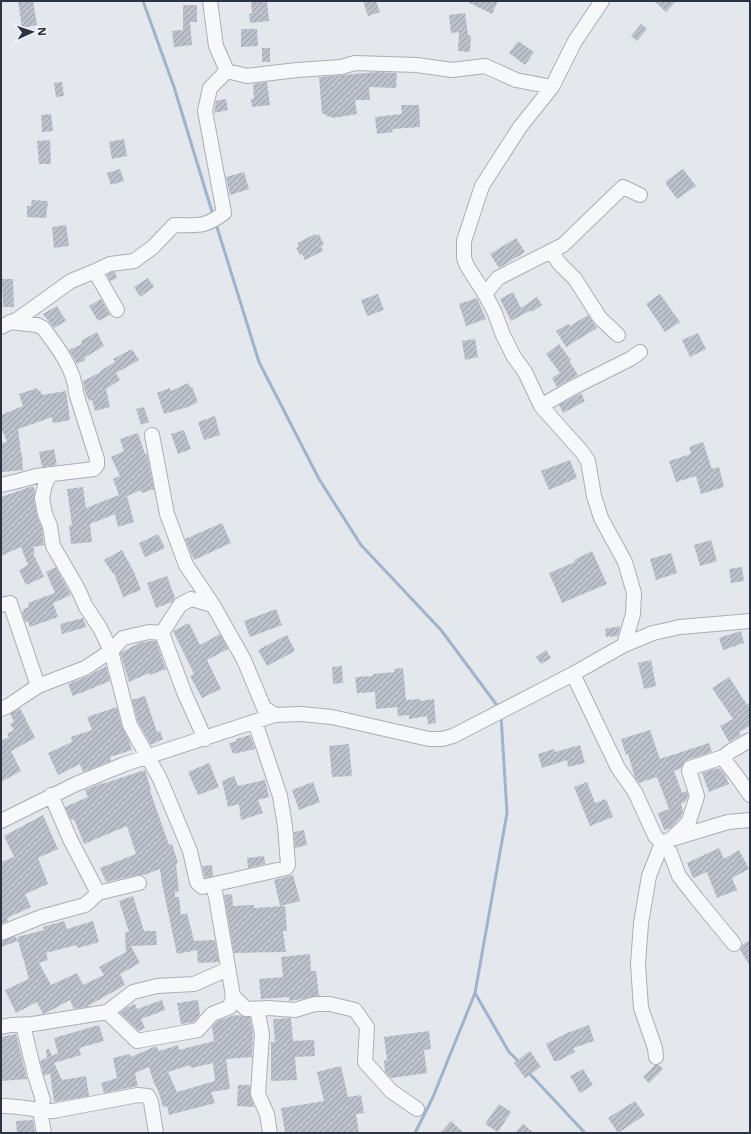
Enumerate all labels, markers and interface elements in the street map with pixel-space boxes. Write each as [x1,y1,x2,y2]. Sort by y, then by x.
north arrow [12,12,52,52]
text: N [35,27,50,36]

